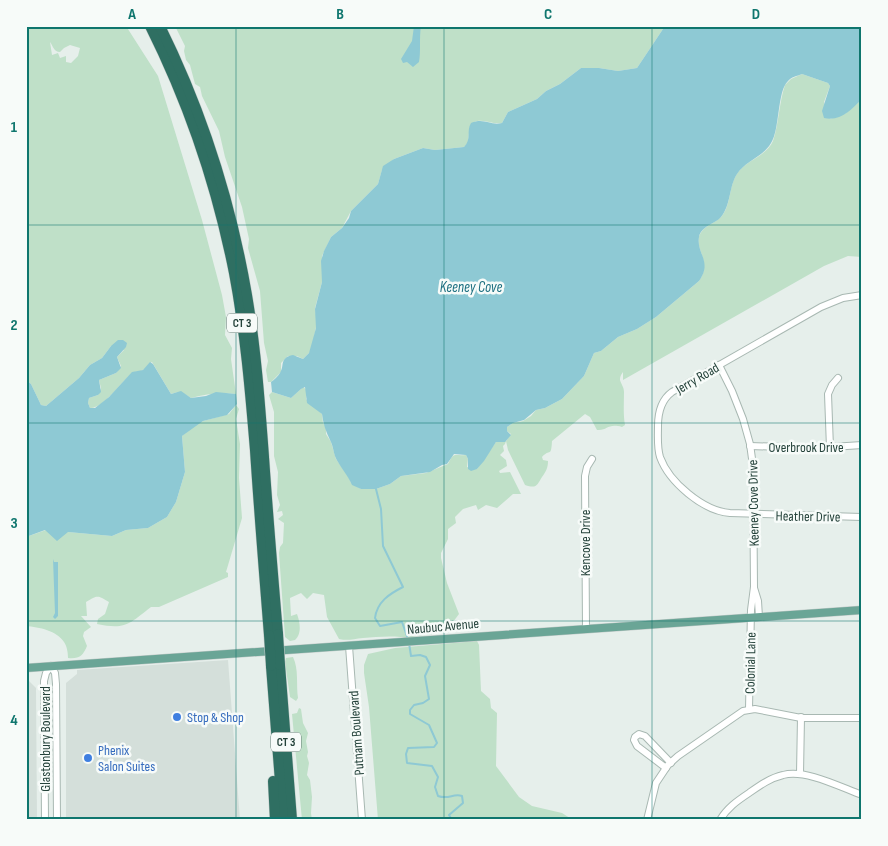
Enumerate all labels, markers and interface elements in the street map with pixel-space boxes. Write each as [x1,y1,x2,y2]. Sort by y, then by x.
text: A [127,5,136,24]
text: B [336,5,344,24]
text: C [544,5,552,24]
text: D [752,5,760,24]
text: 1 [11,118,18,137]
water label: Keeney Cove [440,278,502,297]
road number: CT 3 [227,314,257,332]
text: 2 [10,316,18,335]
street label: Jerry Road [672,359,722,398]
street label: Overbrook Drive [768,439,844,456]
street label: Keeney Cove Drive [744,460,763,546]
street label: Heather Drive [775,507,840,526]
street label: Kencove Drive [577,510,594,576]
text: 3 [10,514,18,533]
street label: Naubuc Avenue [406,615,480,638]
street label: Colonial Lane [741,632,760,694]
street label: Glastonbury Boulevard [37,686,54,792]
street label: Putnam Boulevard [345,690,368,776]
place label: Stop & Shop [187,709,244,726]
text: 4 [10,711,18,730]
marker: Stop & Shop [171,711,183,723]
road number: CT 3 [271,732,301,752]
place label: Phenix Salon Suites [98,742,155,775]
marker: Phenix Salon Suites [82,752,94,764]

